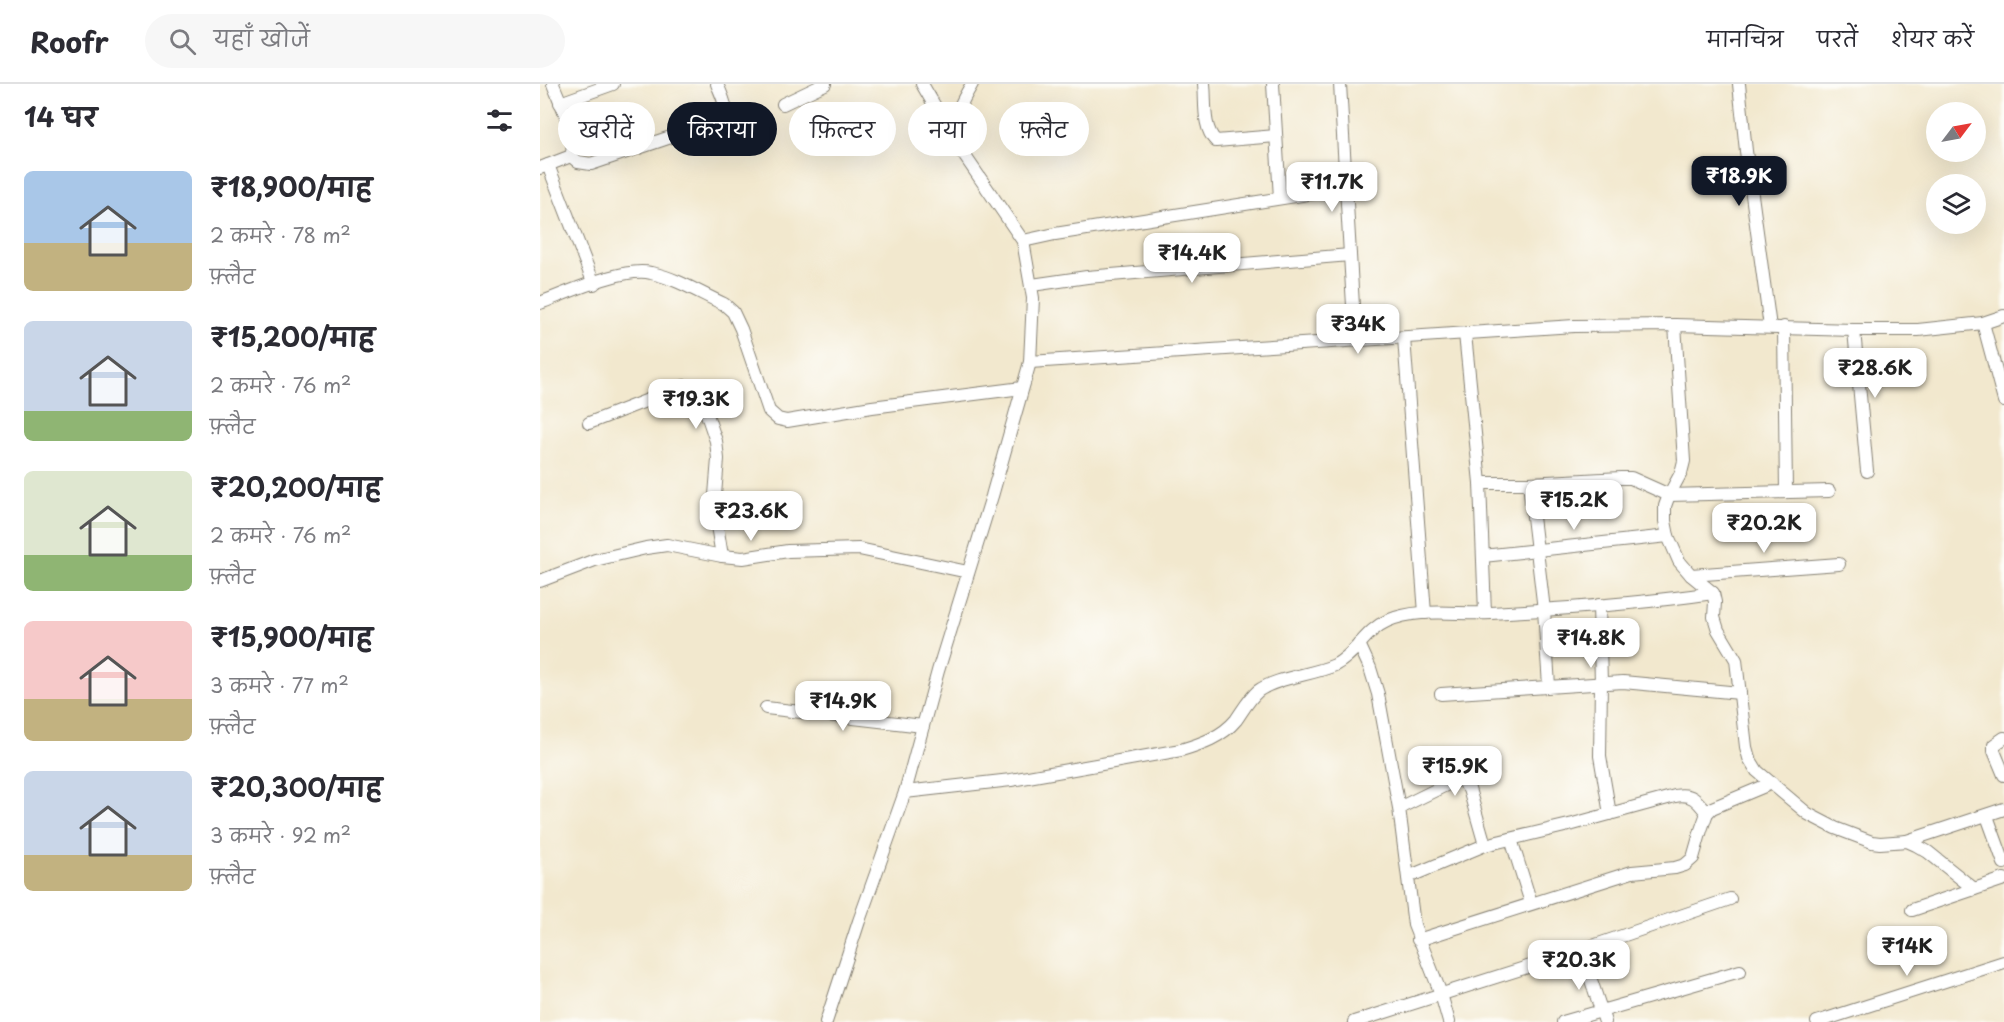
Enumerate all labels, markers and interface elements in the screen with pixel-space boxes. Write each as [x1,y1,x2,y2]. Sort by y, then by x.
search box [145,14,565,68]
text: Roofr [30,20,109,63]
text: यहाँ खोजें [214,21,310,54]
text: मानचित्र [1707,22,1784,54]
text: परतें [1817,22,1858,54]
text: शेयर करें [1891,22,1974,54]
icon: search [166,25,199,58]
text: 14 घर [24,97,97,136]
chip: खरीदें [558,102,655,156]
chip: किराया [667,102,777,156]
chip: फ़िल्टर [789,102,896,156]
chip: नया [908,102,987,156]
chip: फ़्लैट [999,102,1089,156]
north arrow [1926,102,1986,162]
map controls [1926,102,1986,234]
icon: filters [483,104,516,137]
pin: ₹18.9K [1690,156,1788,207]
text: ₹18.9K [1706,160,1772,190]
pin: ₹11.7K [1283,162,1381,213]
text: ₹11.7K [1300,166,1364,196]
text: ₹18,900/माह [210,167,372,206]
button: layers [1926,174,1986,234]
icon: home [72,195,144,267]
text: 2 कमरे · 78 m² [210,220,351,250]
pin: ₹14.4K [1143,233,1241,284]
text: ₹14.4K [1157,237,1227,267]
text: फ़्लैट [210,261,256,291]
pin: ₹34K [1322,304,1394,355]
text: ₹34K [1330,308,1386,338]
text: ₹15,200/माह [210,317,375,356]
icon: home [72,345,144,417]
pin: ₹28.6K [1826,348,1924,399]
text: ₹28.6K [1838,352,1912,382]
text: 2 कमरे · 76 m² [210,370,351,400]
pin: ₹19.3K [647,379,745,430]
text: ₹19.3K [662,383,730,413]
text: फ़्लैट [210,411,256,441]
text: ₹20,200/माह [210,467,382,506]
pin: ₹15.2K [1525,480,1623,531]
text: ₹15.2K [1540,484,1608,514]
pin: ₹23.6K [702,491,800,542]
icon: home [72,495,144,567]
text: ₹23.6K [714,495,788,525]
pin: ₹20.2K [1715,503,1813,554]
text: ₹20.2K [1726,507,1802,537]
text: 2 कमरे · 76 m² [210,520,351,550]
text: फ़्लैट [210,561,256,591]
text: ₹15,900/माह [210,617,373,656]
pin: ₹14.8K [1542,618,1640,669]
text: ₹14.8K [1557,622,1625,652]
icon: home [72,645,144,717]
text: 3 कमरे · 77 m² [210,670,349,700]
pin: ₹14.9K [794,681,892,732]
text: ₹14.9K [809,685,877,715]
text: फ़्लैट [210,711,256,741]
pin: ₹15.9K [1406,746,1504,797]
text: ₹15.9K [1422,750,1488,780]
text: ₹20,300/माह [210,767,382,806]
icon: home [72,795,144,867]
text: 3 कमरे · 92 m² [210,820,351,850]
text: फ़्लैट [210,861,256,891]
pin: ₹14K [1871,926,1943,977]
text: ₹14K [1881,930,1933,960]
pin: ₹20.3K [1530,940,1628,991]
text: ₹20.3K [1542,944,1616,974]

